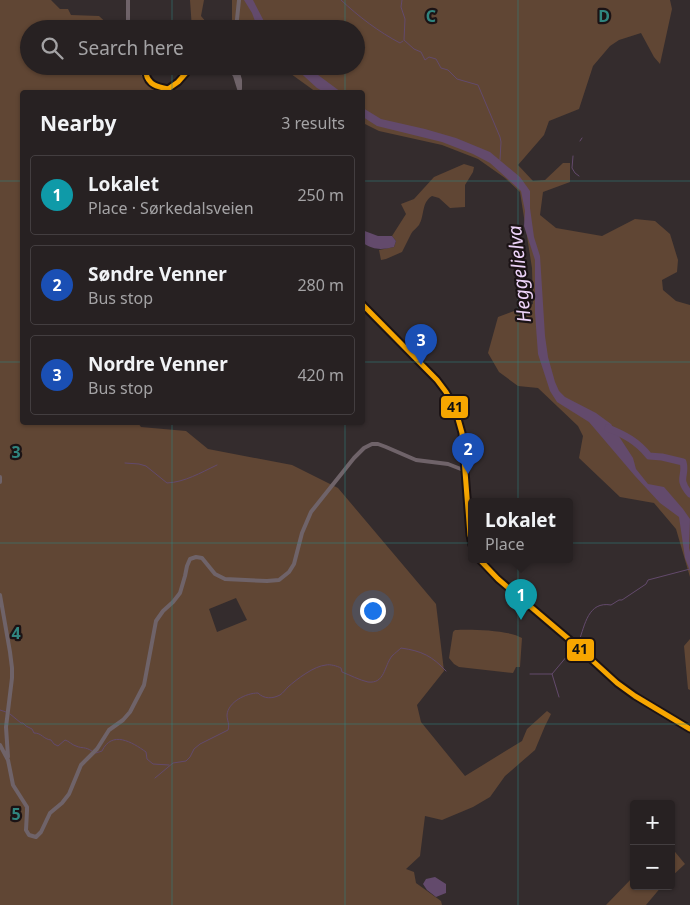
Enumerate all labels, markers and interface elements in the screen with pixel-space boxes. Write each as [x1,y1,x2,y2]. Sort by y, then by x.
text: C [426,5,436,27]
text: D [598,5,610,27]
search box [20,20,365,75]
icon: search [38,34,66,62]
text: Search here [78,35,184,61]
text: Nearby [40,109,116,137]
text: 3 results [281,112,345,134]
text: Lokalet [88,171,159,197]
text: 1 [52,184,62,206]
text: 250 m [297,184,344,206]
text: Place · Sørkedalsveien [88,197,254,219]
water label: Heggelielva [501,224,537,324]
text: Søndre Venner [88,261,227,287]
text: 2 [52,274,62,296]
text: 280 m [297,274,344,296]
text: Bus stop [88,287,153,309]
pin: 3 [405,324,437,365]
text: Nordre Venner [88,351,228,377]
text: 3 [52,364,62,386]
text: 420 m [297,364,344,386]
text: Bus stop [88,377,153,399]
line badge: 41 [440,395,469,419]
text: 41 [447,397,463,416]
pin: 2 [452,433,484,474]
text: 3 [11,441,21,463]
popup [468,498,573,563]
text: Lokalet [485,507,556,533]
text: Place [485,533,525,555]
pin: 1 [505,579,537,620]
your location [360,598,386,624]
text: 4 [11,622,21,644]
line badge: 41 [566,638,595,662]
text: 41 [572,639,588,658]
map controls [630,800,675,890]
button: + [630,800,675,845]
text: 5 [11,803,21,825]
button: − [630,845,675,890]

